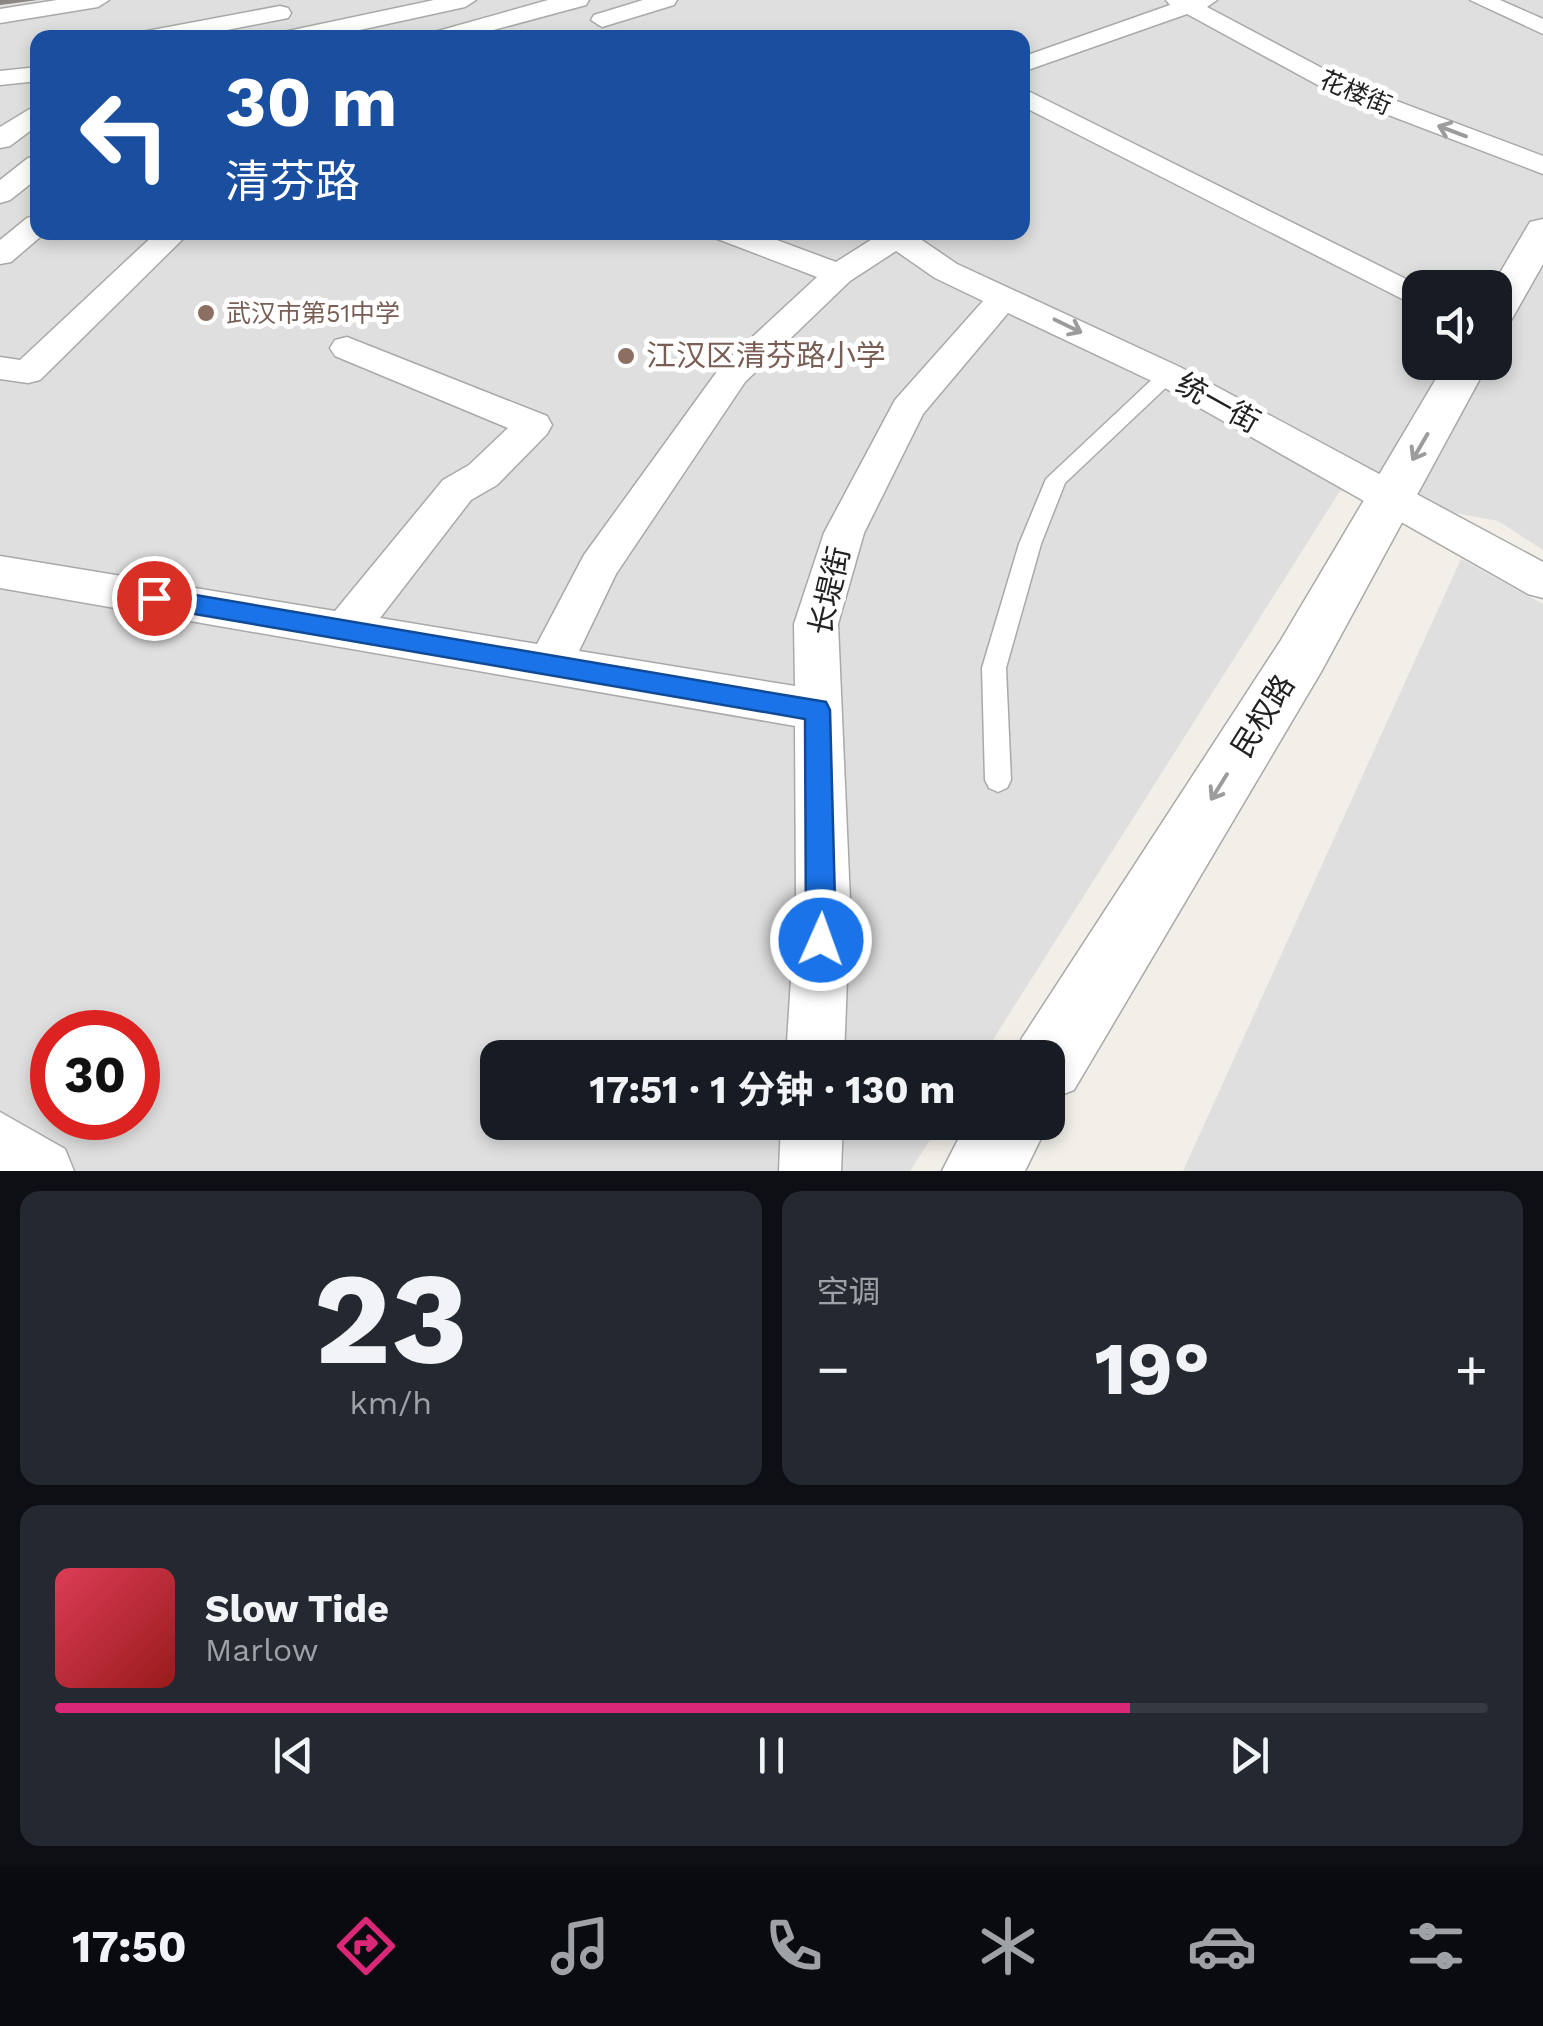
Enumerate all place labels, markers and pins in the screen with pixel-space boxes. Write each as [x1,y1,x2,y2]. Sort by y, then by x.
place label: 武汉市第51中学 [226,299,400,328]
marker: 武汉市第51中学 [195,302,217,324]
place label: 江汉区清芬路小学 [646,338,886,373]
marker: 江汉区清芬路小学 [615,345,637,367]
pin [112,556,197,641]

